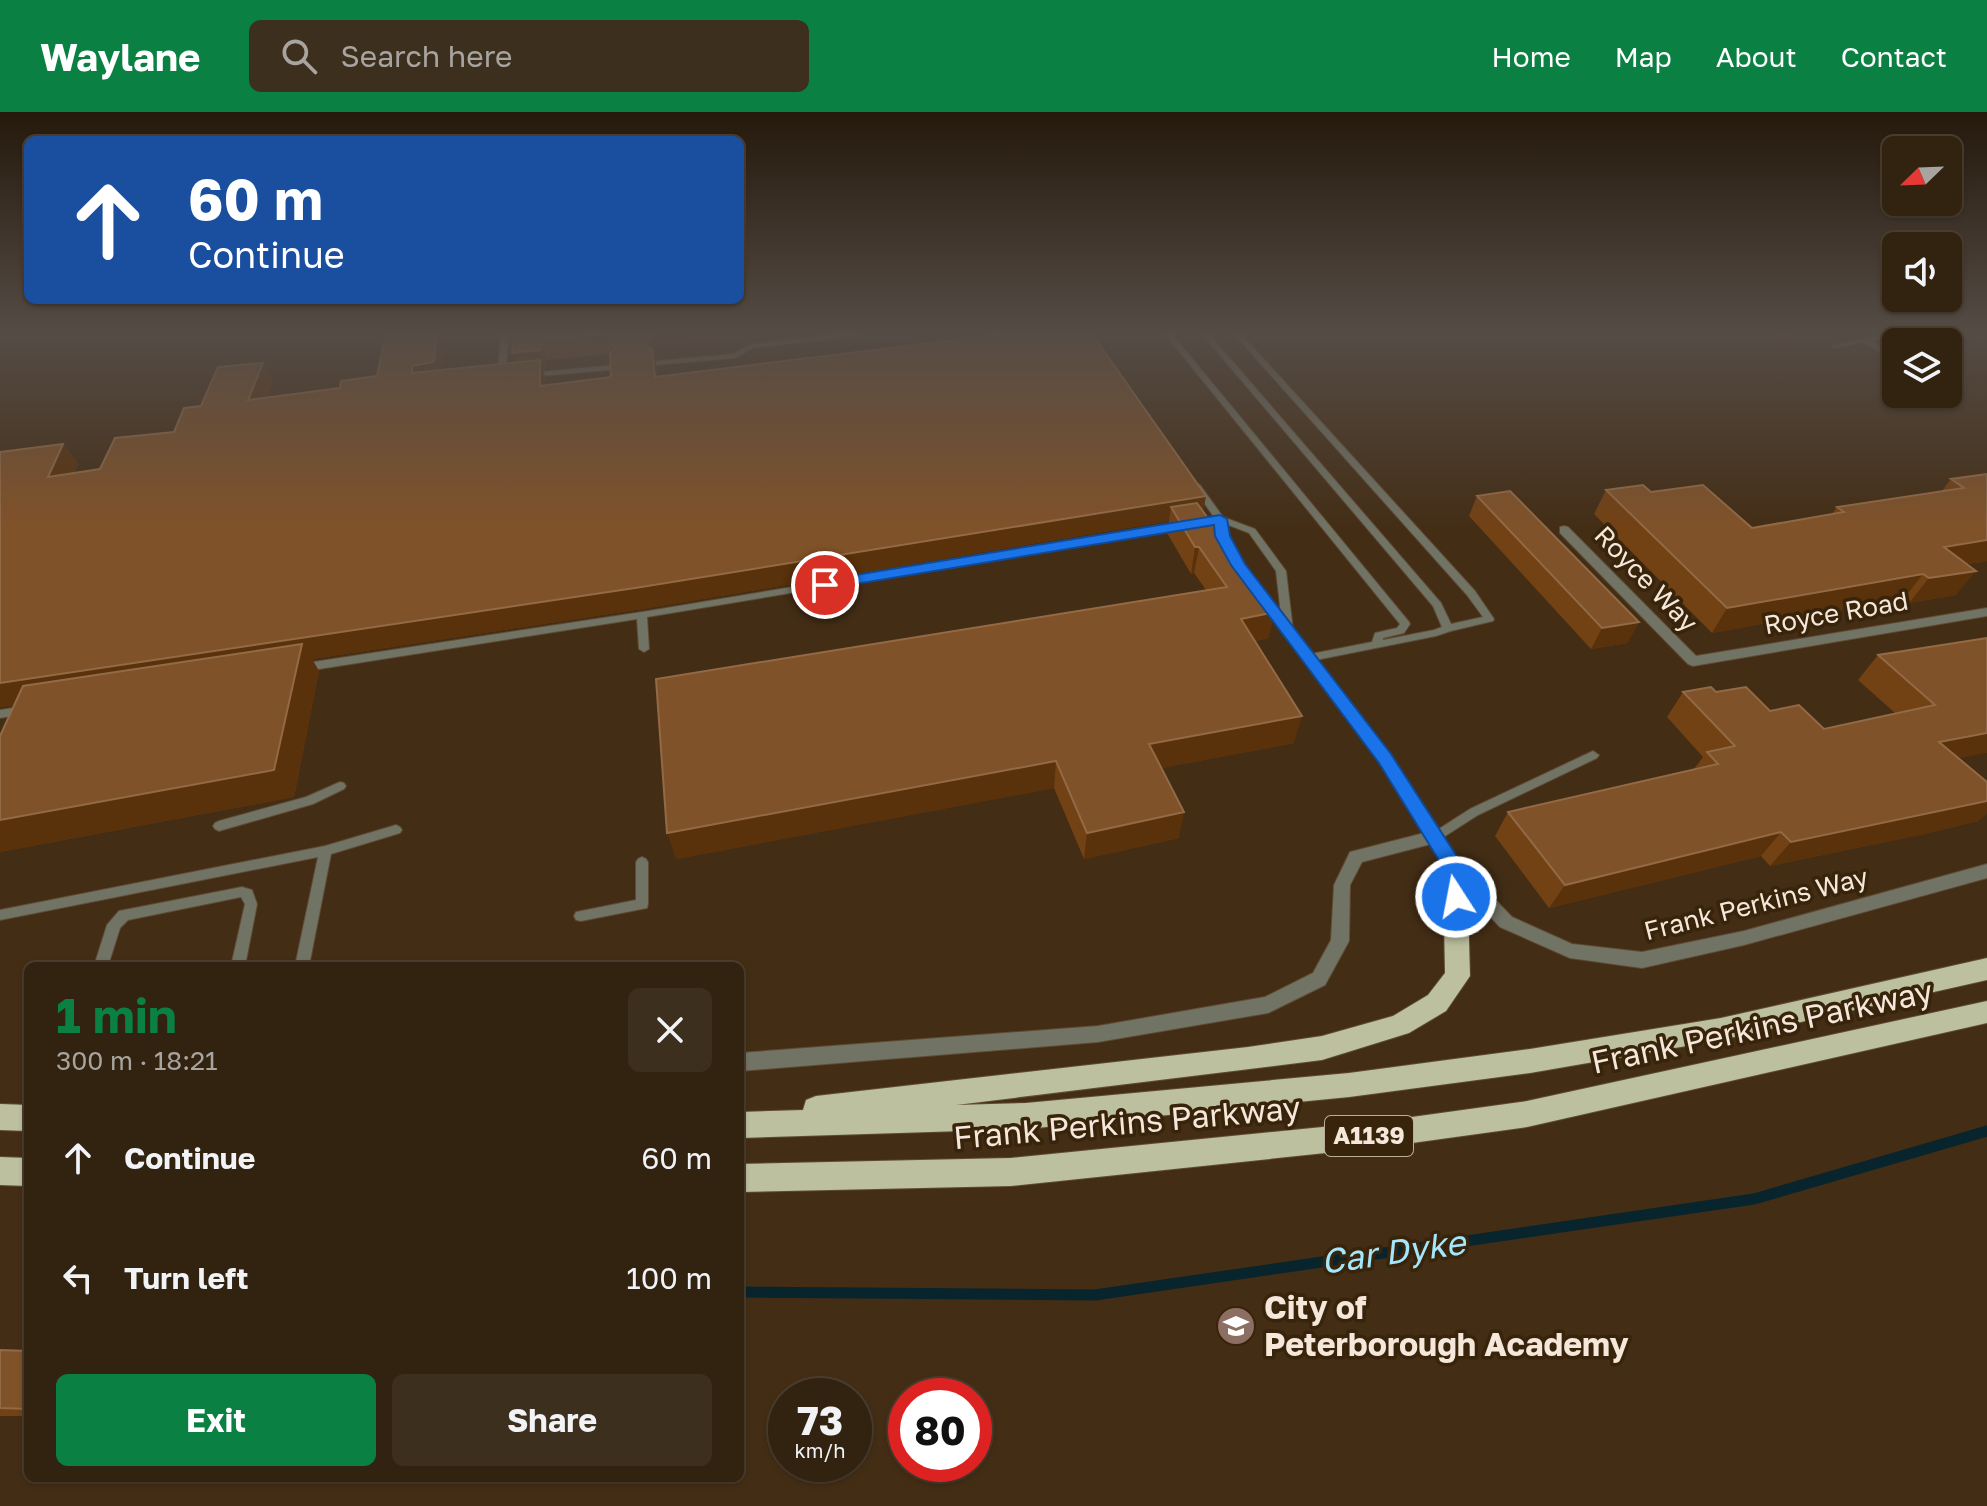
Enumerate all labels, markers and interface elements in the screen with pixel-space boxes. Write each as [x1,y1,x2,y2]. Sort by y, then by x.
search box [249,20,809,92]
text: Waylane [40,34,201,79]
icon: search [277,34,321,78]
text: Search here [341,38,512,74]
text: Home [1492,40,1571,73]
text: Map [1615,40,1672,73]
text: About [1716,40,1797,73]
text: Contact [1841,40,1947,73]
north arrow [1882,136,1962,216]
map controls [1882,136,1962,408]
text: 60 m [188,165,323,232]
icon: ahead [56,168,160,272]
button: sound [1882,232,1962,312]
text: Continue [188,233,345,276]
button: layers [1882,328,1962,408]
street label: Royce Way [1588,519,1705,638]
pin [791,551,859,619]
icon: arrive [803,563,847,607]
street label: Royce Road [1761,585,1910,640]
position arrow [1414,855,1498,939]
street label: Frank Perkins Way [1641,861,1872,946]
street label: Frank Perkins Parkway [1588,971,1936,1081]
text: 1 min [56,986,177,1044]
button: close [628,988,712,1072]
text: 300 m · 18:21 [56,1045,218,1076]
street label: Frank Perkins Parkway [952,1088,1302,1156]
road number: A1139 [1325,1116,1413,1156]
icon: ahead [56,1136,100,1180]
text: Continue [124,1140,255,1176]
text: 60 m [641,1140,712,1176]
water label: Car Dyke [1318,1221,1470,1282]
icon: left [56,1256,100,1300]
text: Turn left [124,1260,249,1296]
text: 100 m [626,1260,712,1296]
place label: City of Peterborough Academy [1264,1288,1629,1363]
school or university icon: City of Peterborough Academy [1215,1305,1257,1347]
button: Exit [56,1374,376,1466]
button: Share [392,1374,712,1466]
speed limit sign: 80 [888,1378,992,1482]
text: 73 [797,1396,843,1444]
text: km/h [795,1438,845,1462]

